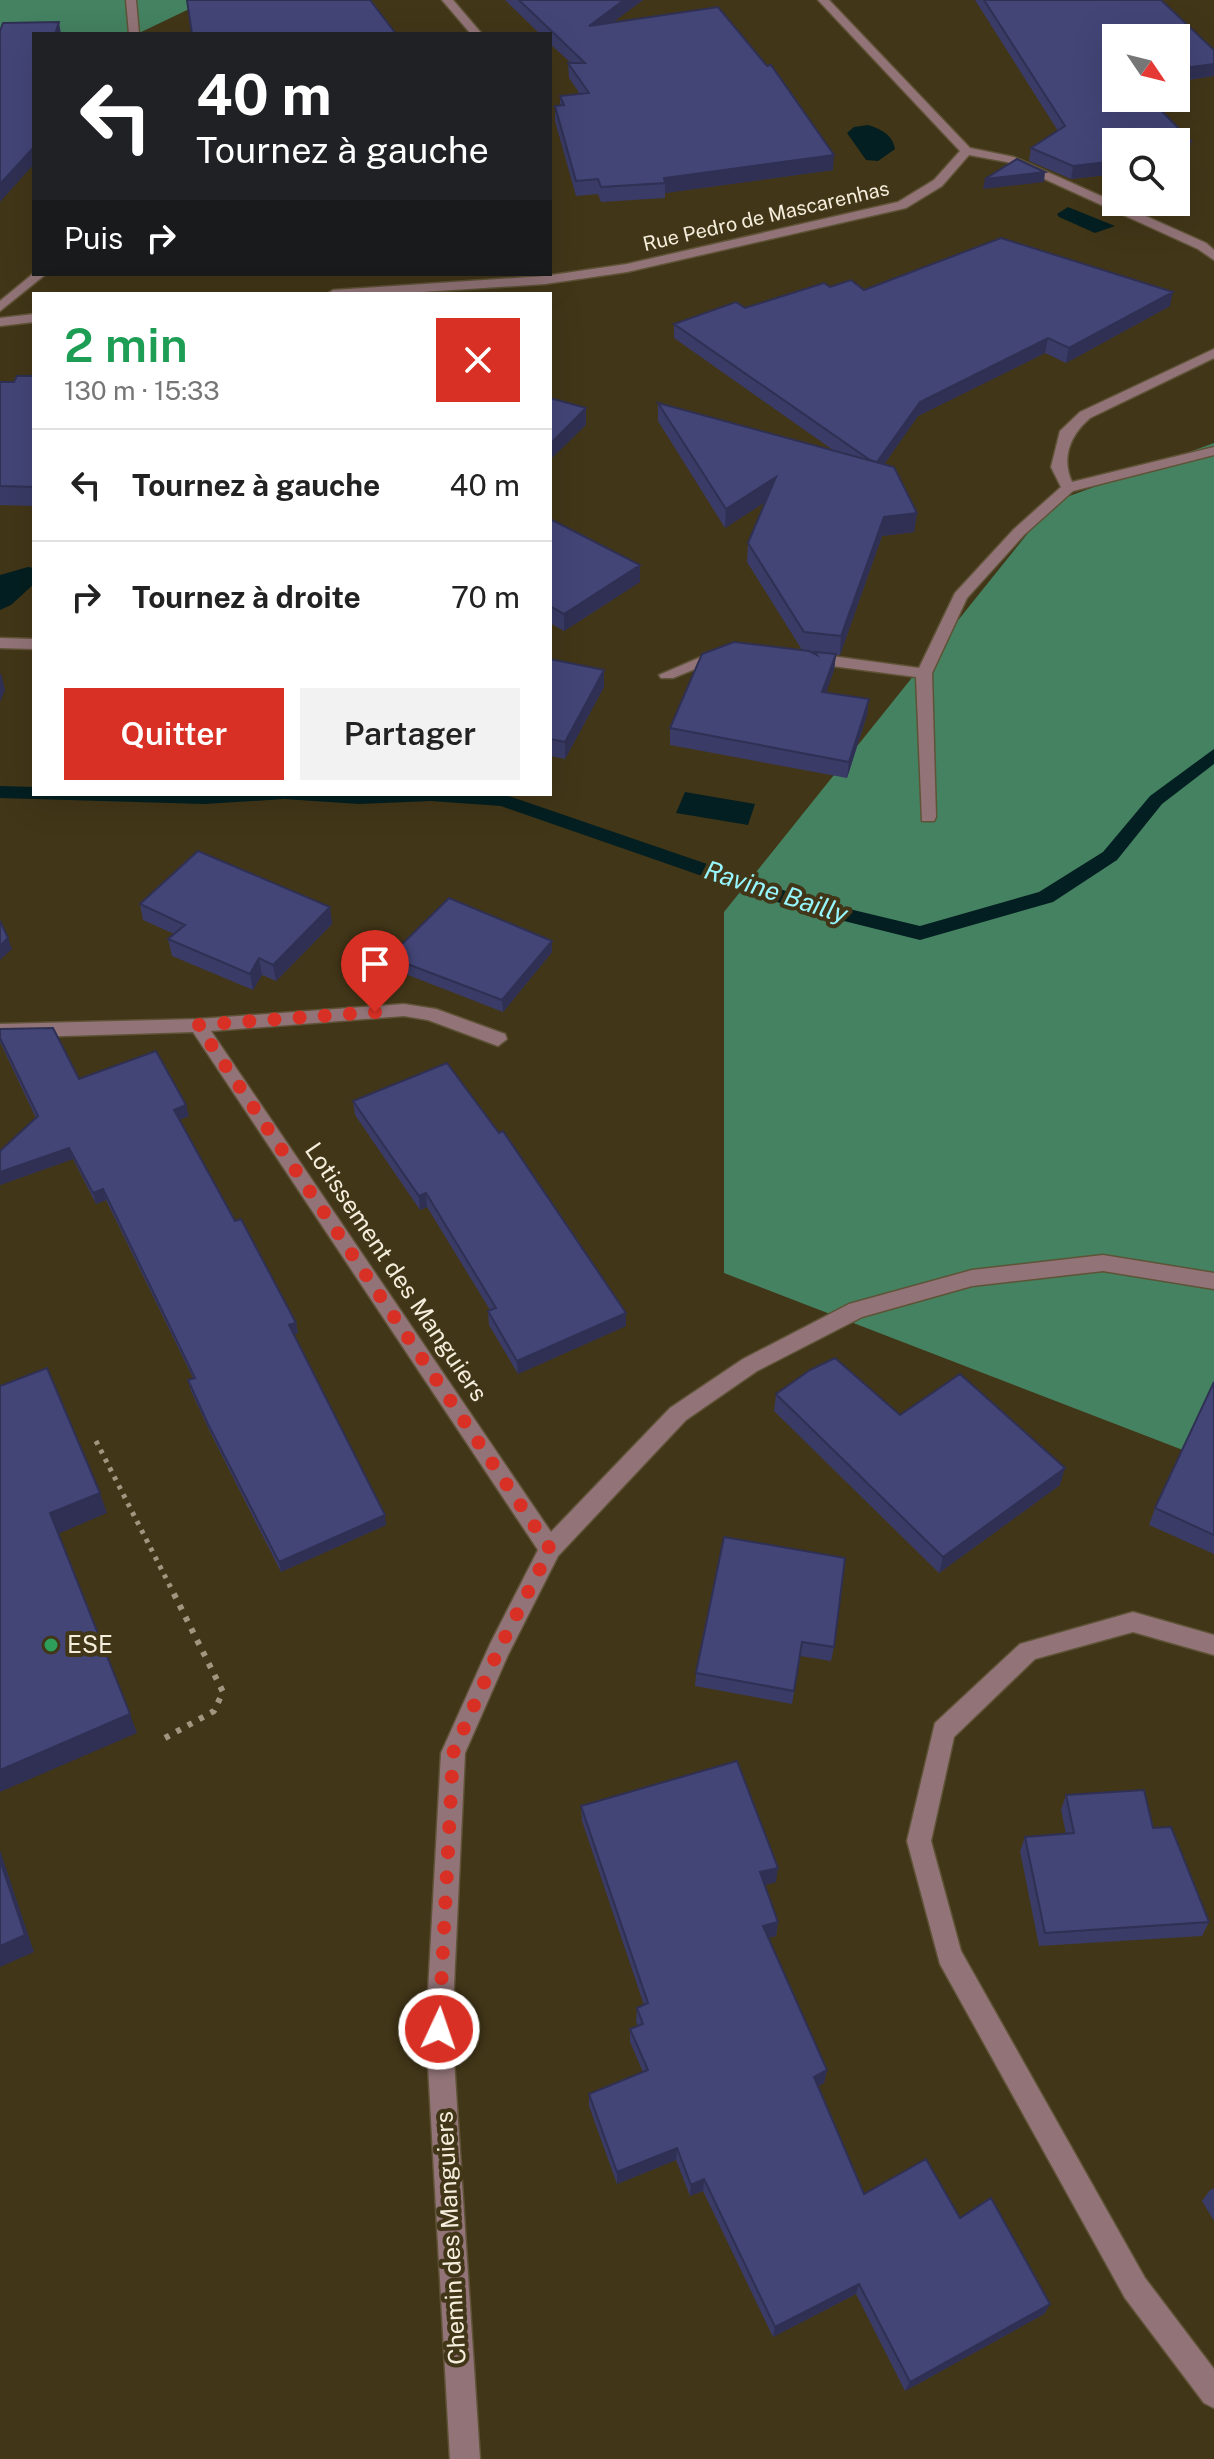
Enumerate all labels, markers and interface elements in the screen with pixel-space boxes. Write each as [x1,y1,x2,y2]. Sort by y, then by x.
north arrow [1102,24,1190,112]
map controls [1102,24,1190,216]
text: 40 m [196,62,332,128]
icon: left [64,64,168,168]
button: search [1102,128,1190,216]
text: Tournez à gauche [196,129,489,171]
street label: Rue Pedro de Mascarenhas [641,176,891,256]
icon: right [139,216,183,260]
text: Puis [64,220,123,256]
text: 2 min [64,316,188,373]
button: close [436,318,520,402]
text: 130 m · 15:33 [64,375,220,406]
icon: left [64,463,108,507]
text: Tournez à gauche [132,467,380,503]
text: 40 m [450,467,520,503]
icon: right [64,575,108,619]
text: Tournez à droite [132,579,361,615]
text: 70 m [451,579,520,615]
button: Quitter [64,688,284,780]
button: Partager [300,688,520,780]
water label: Ravine Bailly [701,854,852,929]
pin [341,930,409,1012]
icon: arrive [353,942,397,986]
street label: Lotissement des Manguiers [300,1137,494,1406]
place label: ESE [67,1630,113,1658]
marker: ESE [42,1636,60,1654]
position arrow [397,1987,481,2071]
street label: Chemin des Manguiers [429,2111,471,2366]

